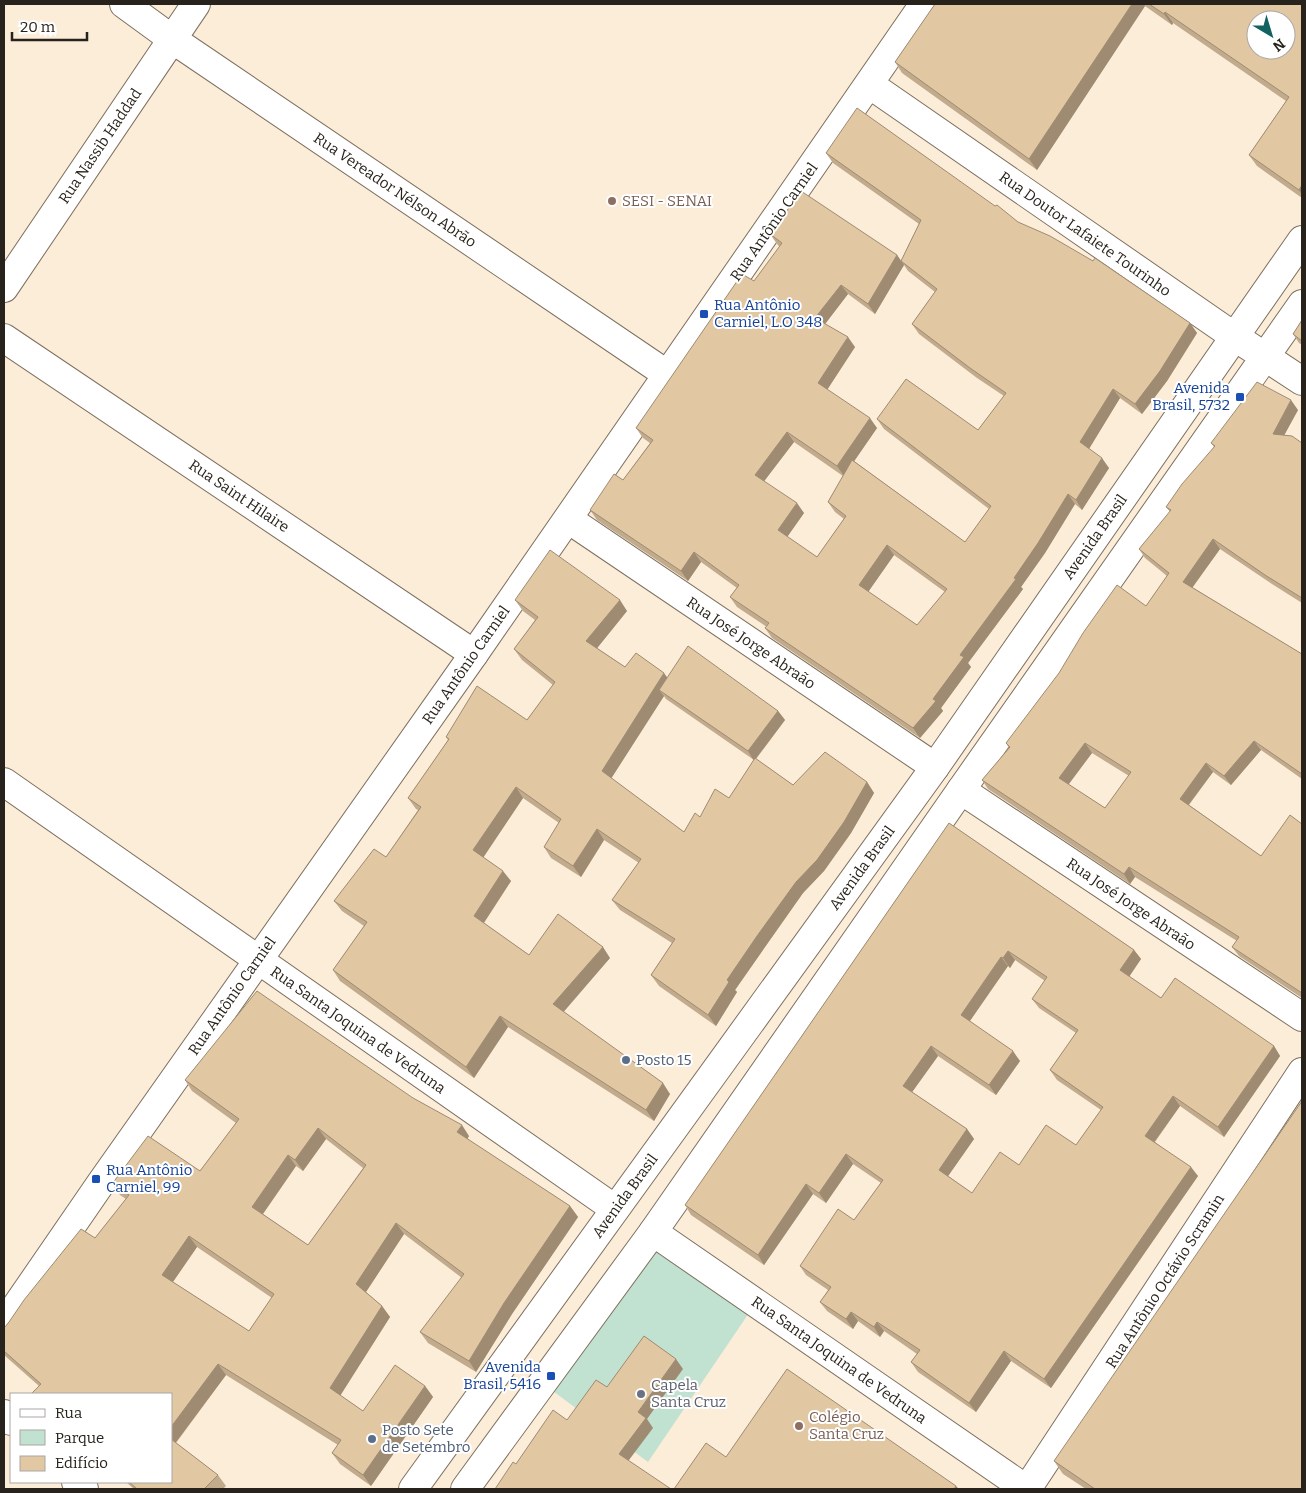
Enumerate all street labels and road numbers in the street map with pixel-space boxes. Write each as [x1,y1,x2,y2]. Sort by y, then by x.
street label: Rua Nassib Haddad [55,85,145,207]
street label: Rua Vereador Nélson Abrão [310,129,480,251]
street label: Rua Antônio Carniel [727,160,821,284]
street label: Rua Doutor Lafaiete Tourinho [996,168,1174,300]
street label: Rua Saint Hilaire [185,456,293,536]
street label: Avenida Brasil [1059,491,1131,583]
street label: Rua José Jorge Abraão [683,593,819,693]
street label: Rua Antônio Carniel [419,603,513,727]
street label: Avenida Brasil [826,823,898,913]
street label: Rua José Jorge Abraão [1063,854,1199,954]
street label: Rua Antônio Carniel [185,934,279,1058]
street label: Rua Santa Joquina de Vedruna [267,963,449,1097]
street label: Avenida Brasil [589,1151,661,1241]
street label: Rua Antônio Octávio Scramin [1102,1190,1228,1371]
street label: Rua Santa Joquina de Vedruna [748,1293,930,1427]

